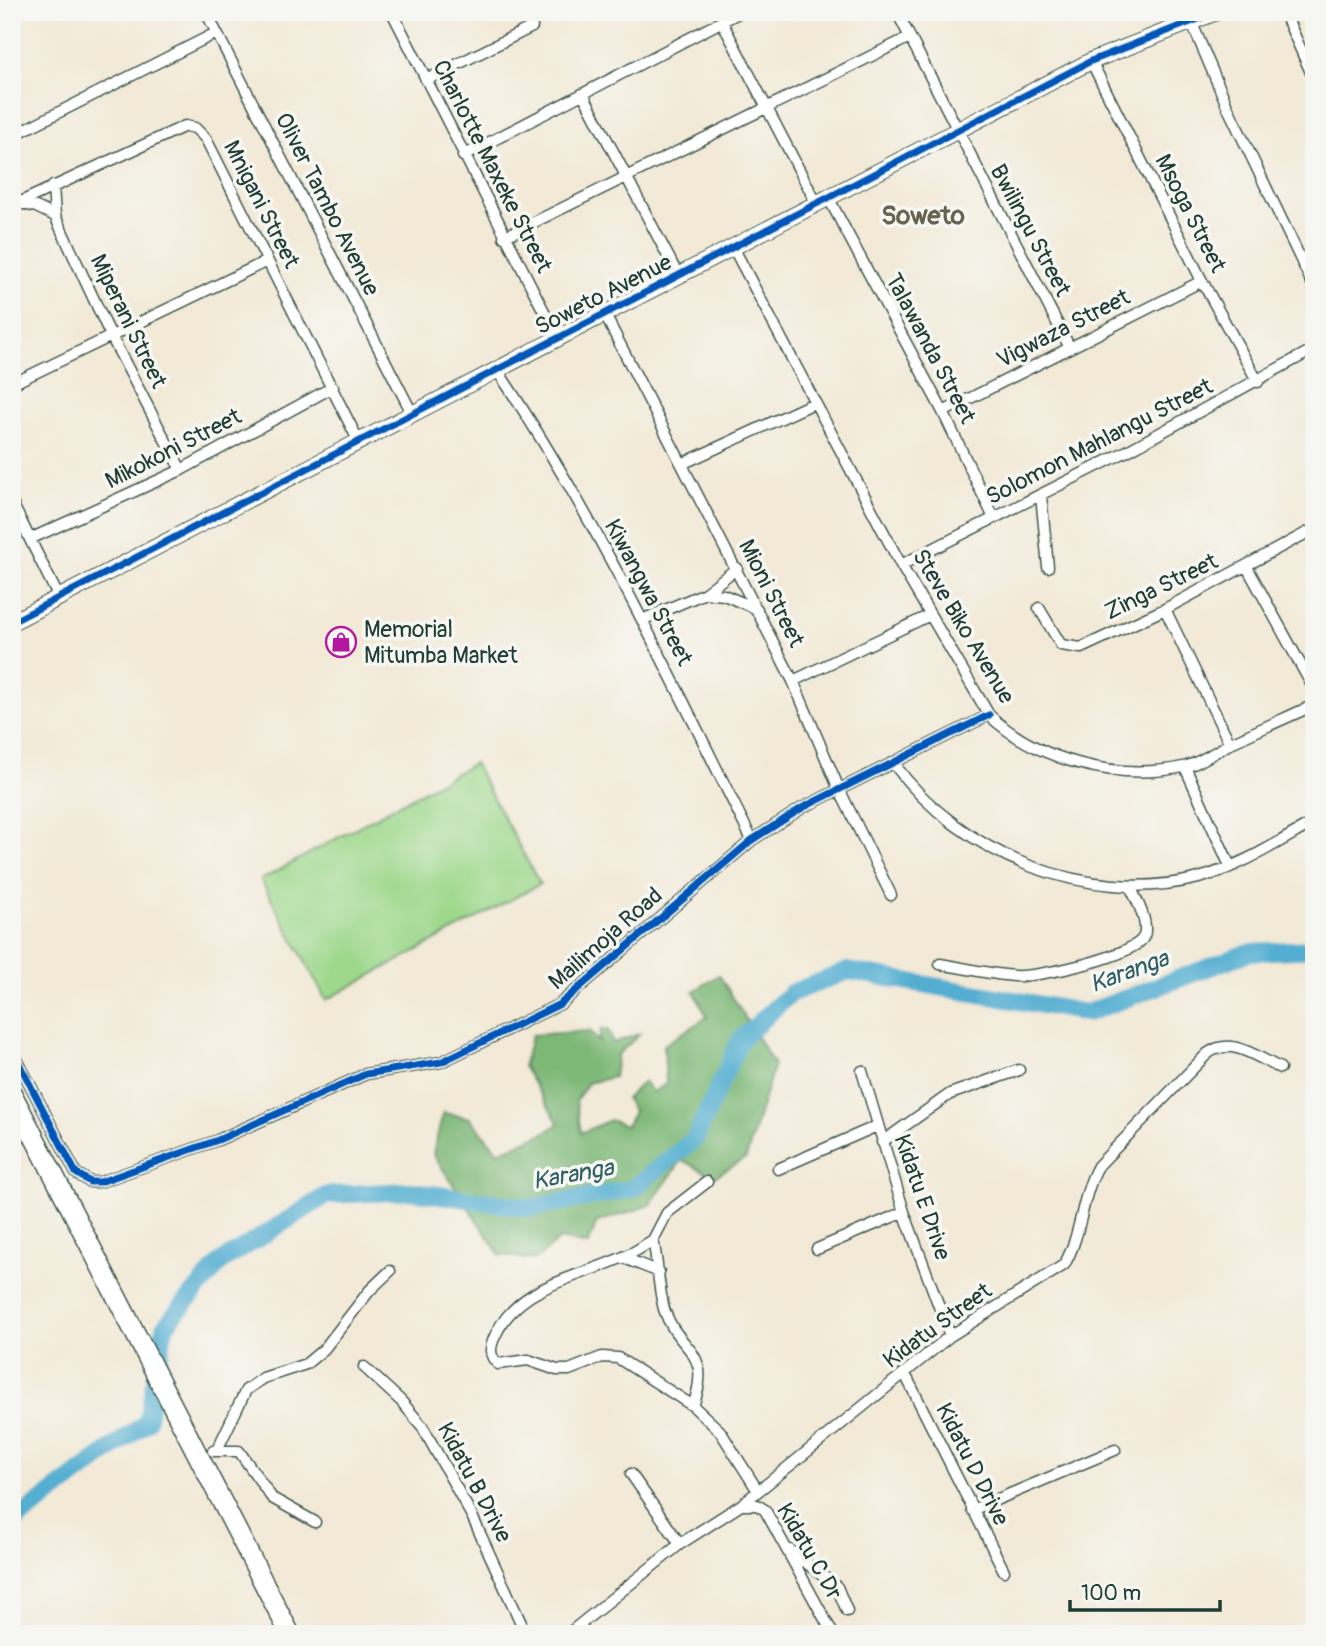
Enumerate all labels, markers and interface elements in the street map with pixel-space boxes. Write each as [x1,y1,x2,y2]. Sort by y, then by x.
street label: Charlotte Maxeke Street [426,55,559,278]
street label: Oliver Tambo Avenue [269,108,387,301]
street label: Mnigani Street [217,135,307,274]
street label: Msoga Street [1148,149,1233,278]
street label: Bwilingu Street [984,159,1078,302]
district label: Soweto [881,200,965,232]
street label: Soweto Avenue [530,247,677,341]
street label: Miperani Street [84,249,174,394]
street label: Talawanda Street [879,268,983,429]
street label: Vigwaza Street [992,282,1135,374]
street label: Solomon Mahlangu Street [981,371,1218,511]
street label: Mikokoni Street [100,401,247,495]
street label: Kiwangwa Street [598,514,700,671]
street label: Mioni Street [732,534,811,653]
street label: Steve Biko Avenue [906,544,1022,709]
street label: Zinga Street [1100,546,1223,626]
place label: Memorial Mitumba Market [364,615,519,670]
shop icon: Memorial Mitumba Market [324,625,358,659]
street label: Mailimoja Road [542,881,668,996]
water label: Karanga [1086,943,1174,999]
street label: Kidatu E Drive [887,1130,958,1264]
water label: Karanga [530,1153,618,1196]
street label: Kidatu Street [877,1276,998,1375]
street label: Kidatu D Drive [929,1398,1016,1531]
street label: Kidatu B Drive [431,1417,519,1548]
street label: Kidatu C Dr [770,1498,849,1605]
scale bar [1070,1569,1221,1613]
text: 100 m [1081,1580,1141,1607]

